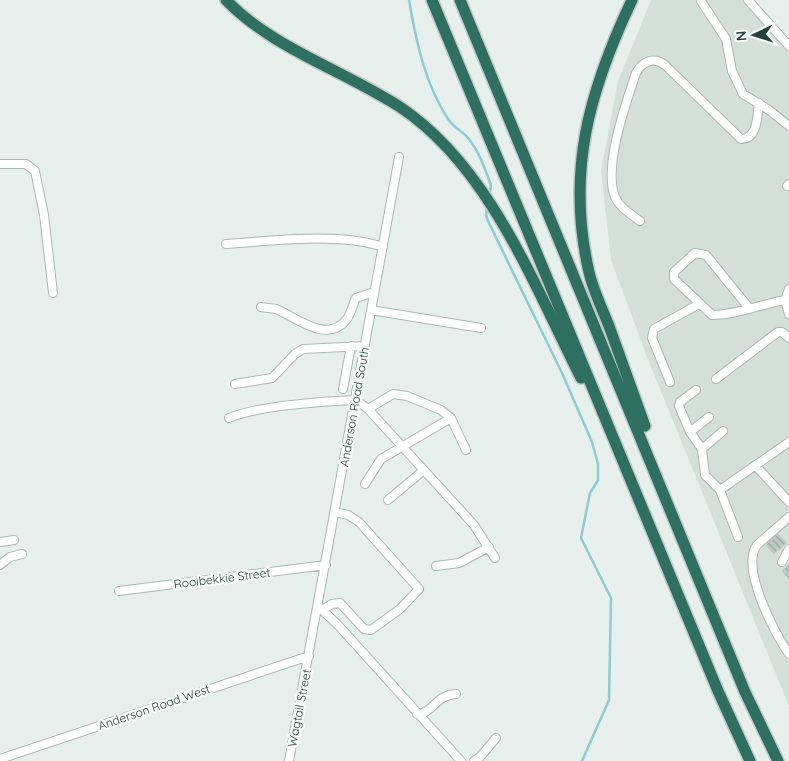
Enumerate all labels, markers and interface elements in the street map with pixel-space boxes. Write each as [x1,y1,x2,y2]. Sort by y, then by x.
north arrow [729,10,779,60]
text: N [732,30,750,42]
street label: Anderson Road South [336,346,372,468]
street label: Rooibekkie Street [173,565,271,591]
street label: Wagtail Street [284,668,314,748]
street label: Anderson Road West [96,681,212,733]

